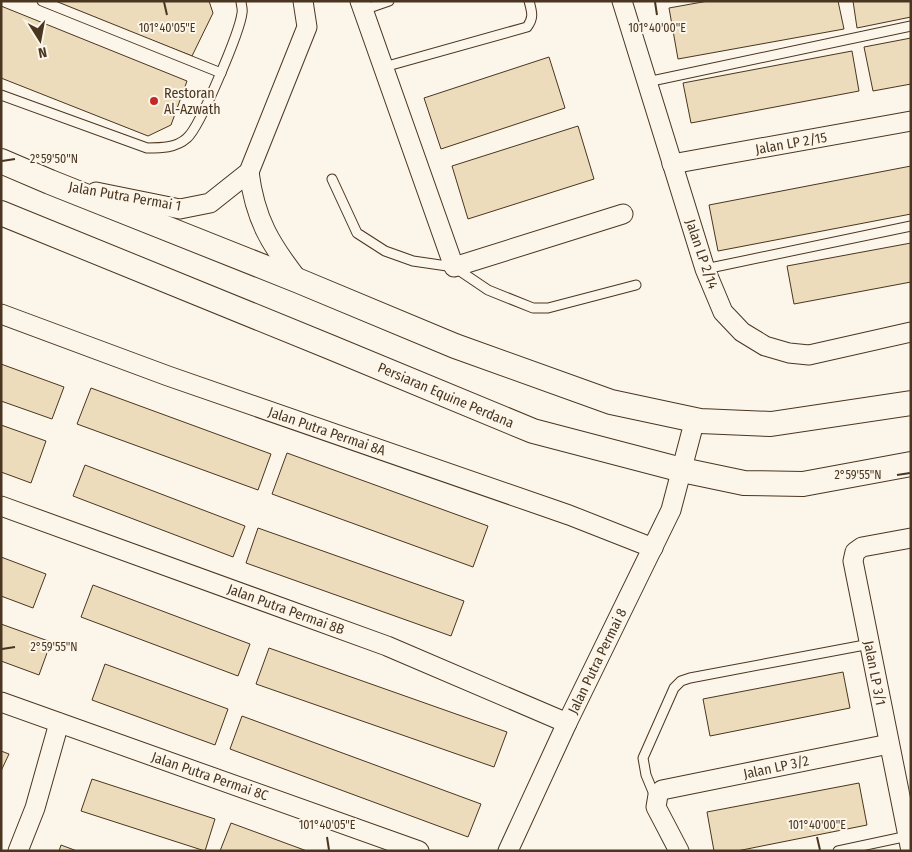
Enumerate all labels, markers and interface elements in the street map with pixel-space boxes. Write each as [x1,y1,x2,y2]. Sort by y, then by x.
north arrow [15,15,65,65]
text: 101°40'05"E [139,21,196,35]
text: 101°40'00"E [628,21,686,35]
text: N [37,43,48,61]
place label: Restoran Al-Azwath [164,85,221,118]
marker: Restoran Al-Azwath [148,95,160,107]
street label: Jalan LP 2/15 [754,129,828,158]
text: 2°59'50"N [30,152,78,166]
street label: Jalan Putra Permai 1 [67,178,182,215]
street label: Jalan LP 2/14 [682,217,721,291]
street label: Persiaran Equine Perdana [375,359,516,432]
street label: Jalan Putra Permai 8A [266,403,388,460]
text: 2°59'55"N [835,468,881,482]
street label: Jalan Putra Permai 8B [225,580,347,639]
street label: Jalan Putra Permai 8 [565,606,630,717]
street label: Jalan LP 3/1 [860,639,889,707]
text: 2°59'55"N [31,640,77,654]
street label: Jalan Putra Permai 8C [149,749,270,804]
street label: Jalan LP 3/2 [742,752,811,783]
text: 101°40'05"E [299,818,356,832]
text: 101°40'00"E [788,818,846,832]

